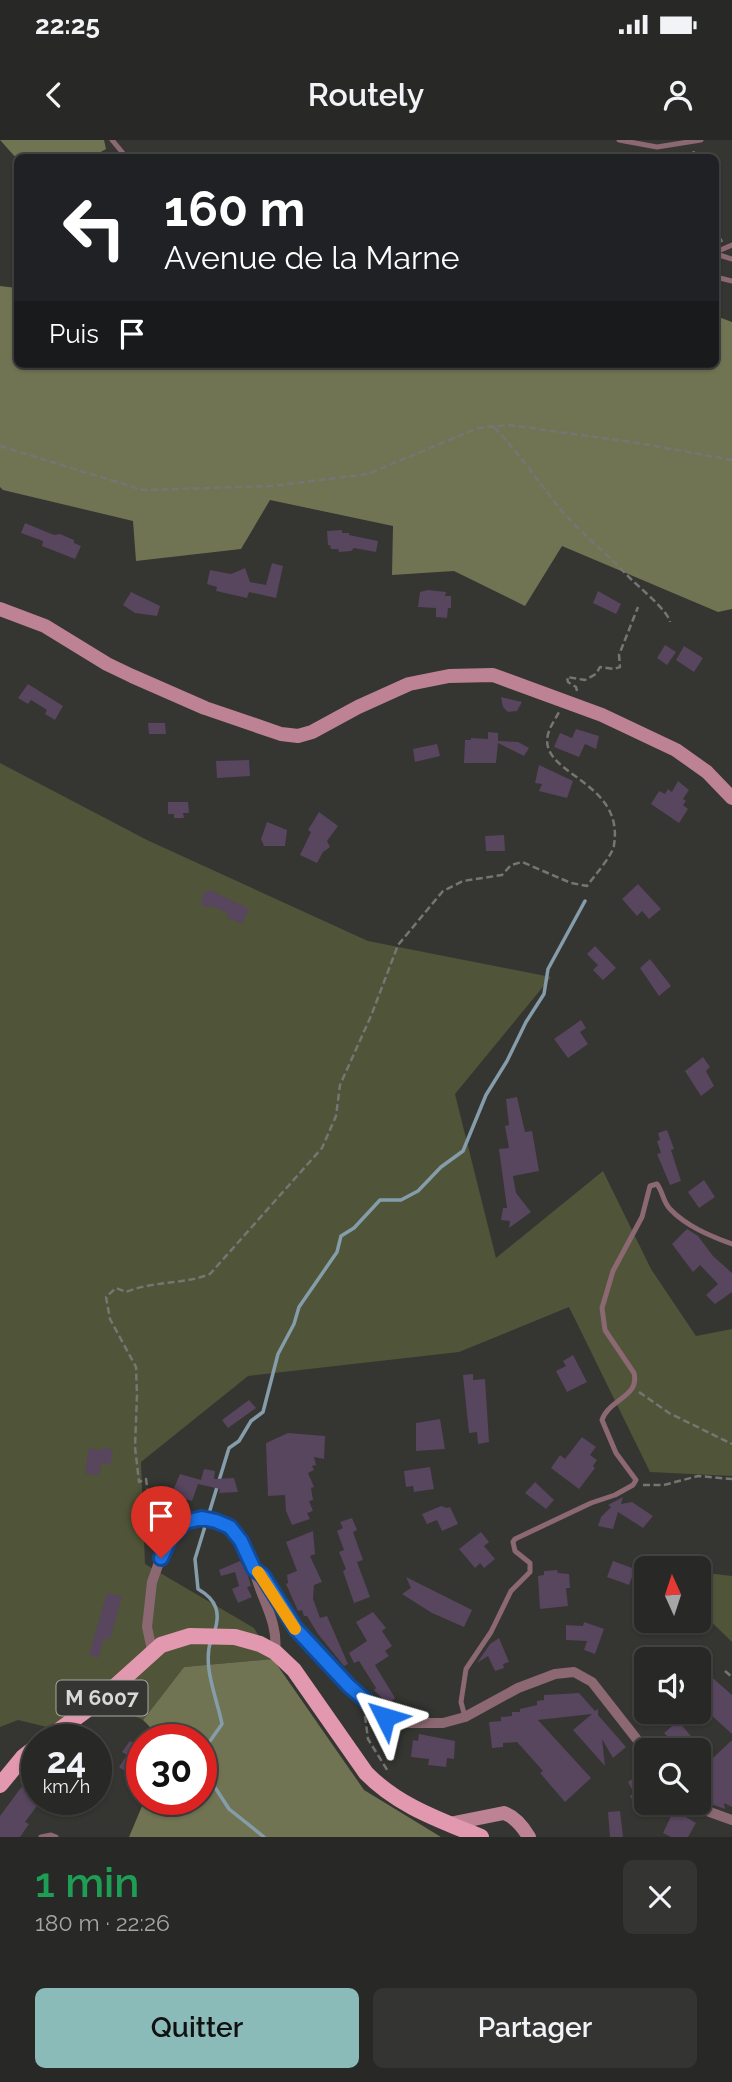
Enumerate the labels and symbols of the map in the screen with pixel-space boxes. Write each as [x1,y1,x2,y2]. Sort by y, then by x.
pin [131,1486,191,1558]
north arrow [634,1556,710,1633]
road number: M 6007 [56,1680,148,1716]
position arrow [348,1680,422,1754]
speed limit sign: 30 [126,1724,217,1815]

